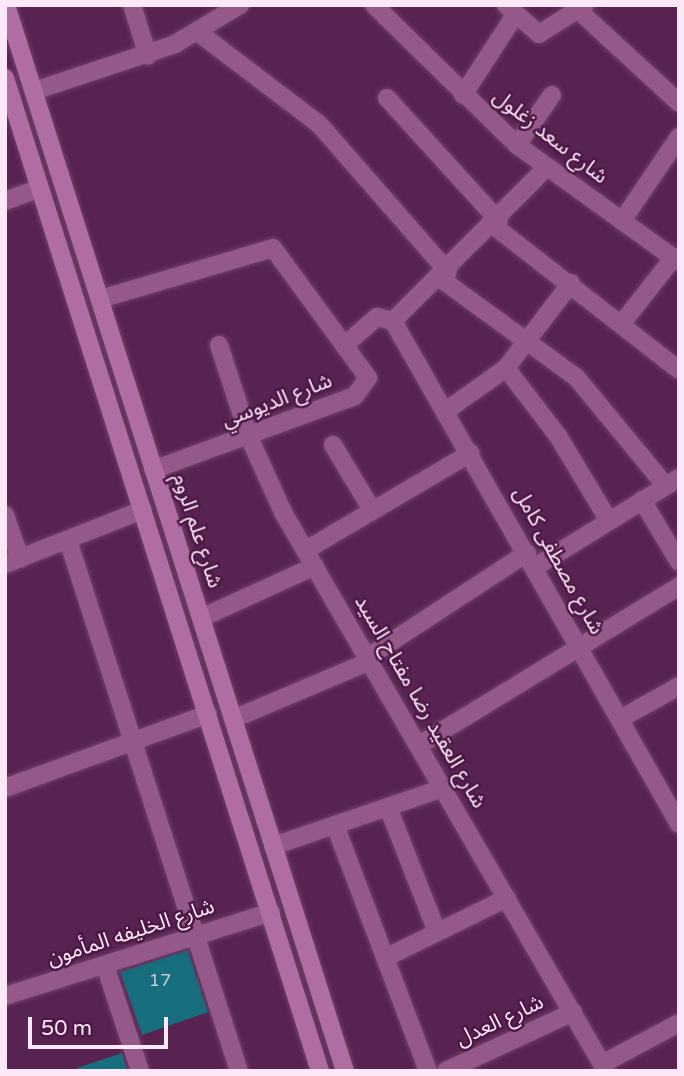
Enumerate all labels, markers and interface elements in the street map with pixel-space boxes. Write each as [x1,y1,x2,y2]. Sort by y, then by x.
street label: شارع سعد زغلول [487,84,613,190]
street label: شارع الديوسي [218,368,336,434]
street label: شارع علم الروم [167,471,227,591]
street label: شارع مصطفى كامل [507,483,609,639]
street label: شارع العقيد رضا مفتاح السيد [349,591,491,813]
street label: شارع الخليفه المأمون [44,894,218,972]
house number: 17 [149,969,171,991]
street label: شارع العدل [452,990,548,1052]
scale bar [32,1002,172,1046]
text: 50 m [41,1016,92,1041]

